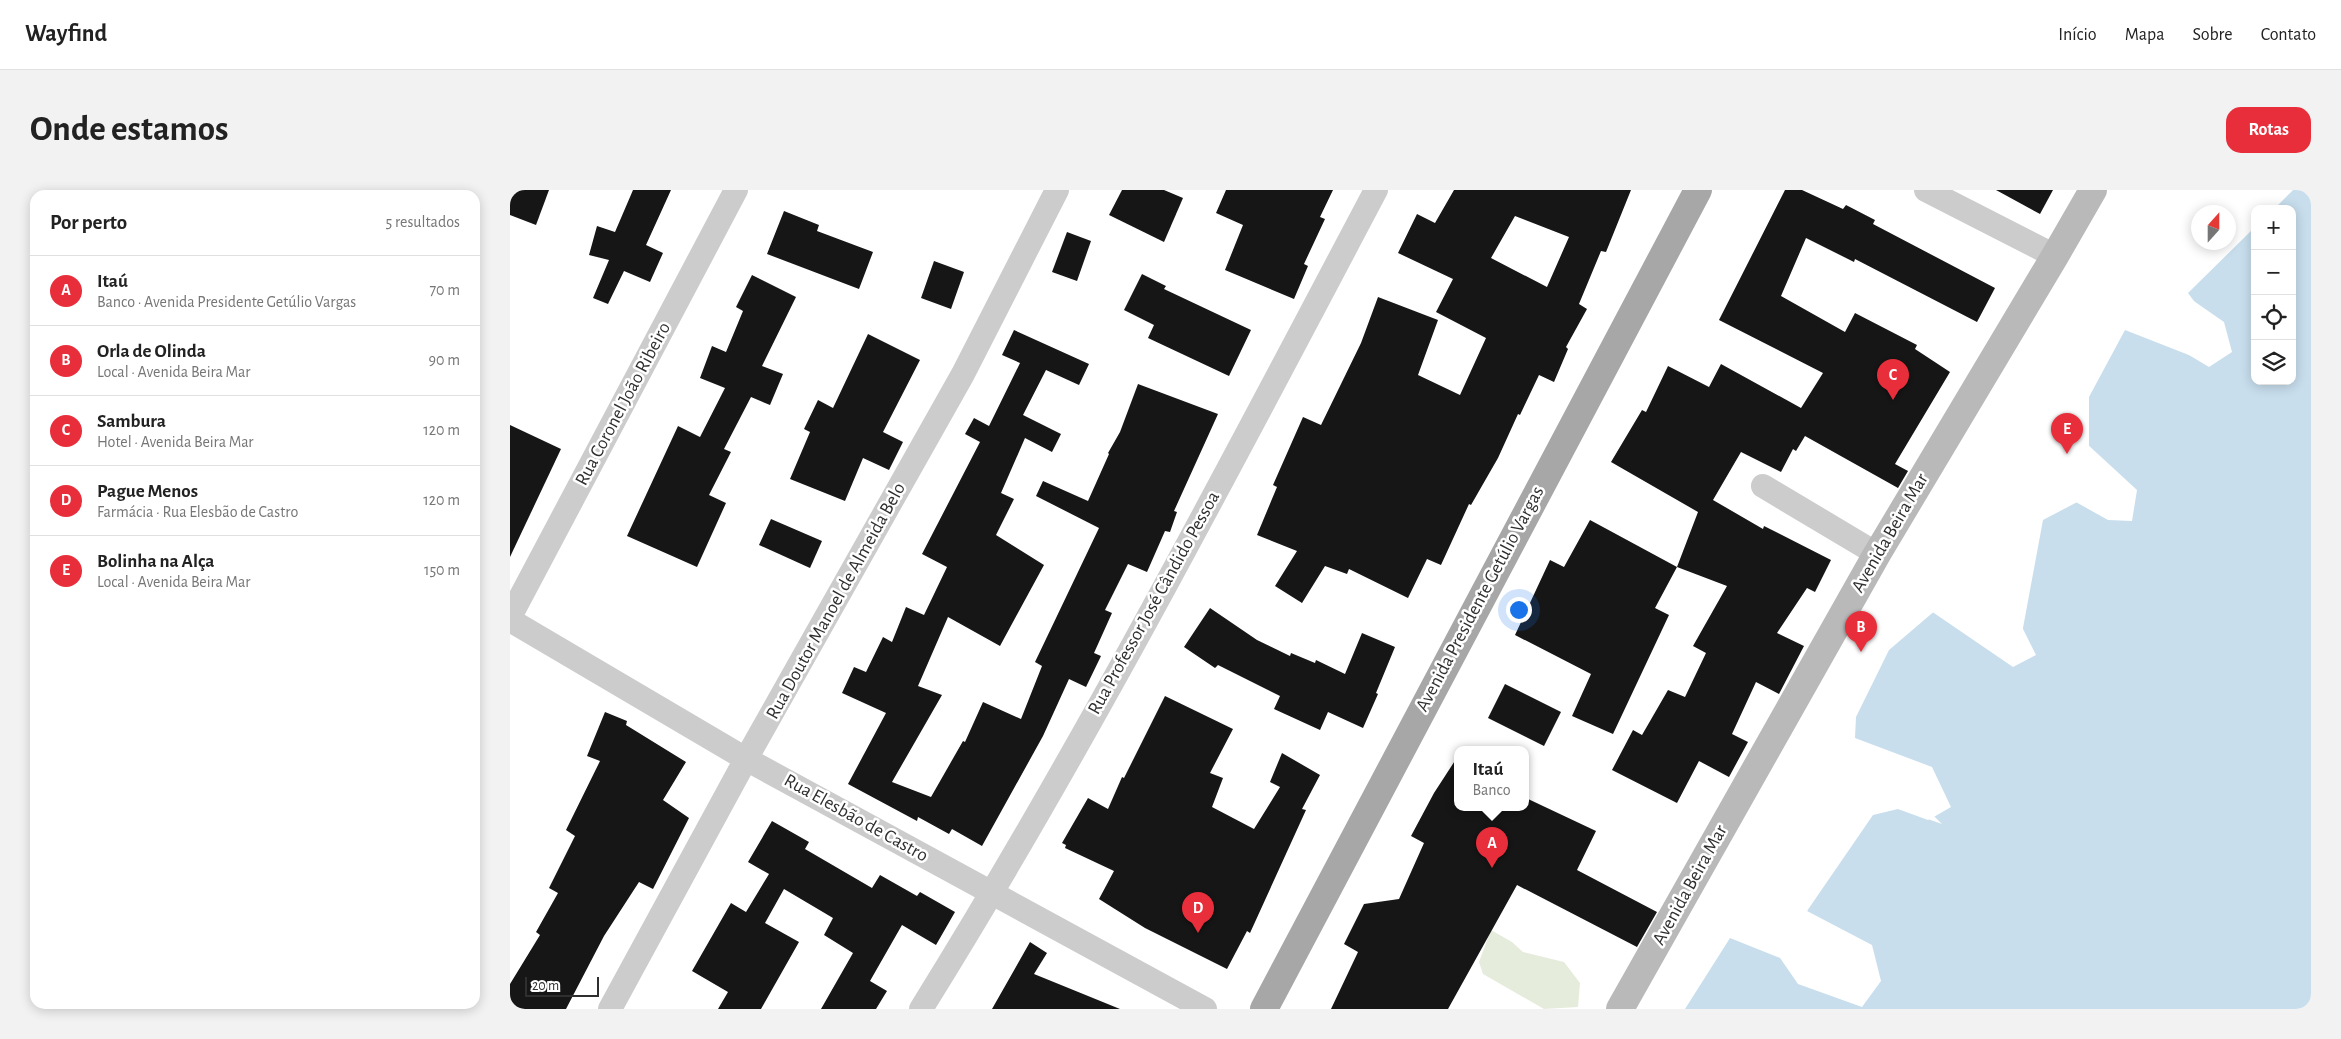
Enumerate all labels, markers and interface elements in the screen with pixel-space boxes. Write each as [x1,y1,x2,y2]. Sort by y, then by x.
text: Wayfind [25,22,107,46]
text: Início [2058,26,2097,44]
text: Mapa [2125,26,2165,44]
text: Sobre [2193,26,2233,44]
text: Contato [2261,26,2316,44]
button: Rotas [2226,107,2311,153]
text: Onde estamos [30,112,229,147]
north arrow [2191,205,2236,250]
map controls [2251,205,2296,385]
button: + [2251,205,2296,250]
text: Por perto [50,212,127,233]
text: 5 resultados [386,214,460,230]
button: − [2251,250,2296,295]
text: Itaú [97,272,128,291]
text: A [61,282,71,298]
text: 70 m [429,282,460,298]
text: Banco · Avenida Presidente Getúlio Vargas [97,294,356,310]
button: locate [2251,295,2296,340]
street label: Rua Coronel João Ribeiro [572,319,674,489]
button: layers [2251,340,2296,385]
text: Orla de Olinda [97,342,206,361]
text: B [61,352,71,368]
text: 90 m [429,352,460,368]
pin: C [1877,359,1909,400]
text: Local · Avenida Beira Mar [97,364,250,380]
text: Sambura [97,412,166,431]
pin: E [2051,413,2083,454]
text: C [62,422,70,438]
text: 120 m [423,422,460,438]
text: Hotel · Avenida Beira Mar [97,434,254,450]
street label: Avenida Beira Mar [1848,470,1932,596]
street label: Rua Doutor Manoel de Almeida Belo [763,480,909,722]
text: Pague Menos [97,482,198,501]
street label: Avenida Presidente Getúlio Vargas [1412,483,1548,715]
street label: Rua Professor José Cândido Pessoa [1085,488,1223,718]
text: D [61,492,71,508]
text: 120 m [423,492,460,508]
text: Farmácia · Rua Elesbão de Castro [97,504,298,520]
text: Bolinha na Alça [97,552,214,571]
text: E [62,562,70,578]
text: 150 m [424,562,460,578]
text: Local · Avenida Beira Mar [97,574,250,590]
your location [1506,597,1532,623]
pin: B [1845,611,1877,652]
popup [1454,746,1529,811]
text: Itaú [1472,760,1503,779]
street label: Rua Elesbão de Castro [781,771,931,865]
text: Banco [1472,782,1511,798]
street label: Avenida Beira Mar [1649,822,1731,948]
pin: A [1476,827,1508,868]
pin: D [1182,892,1214,933]
scale bar [525,974,599,997]
text: 20 m [532,979,559,993]

